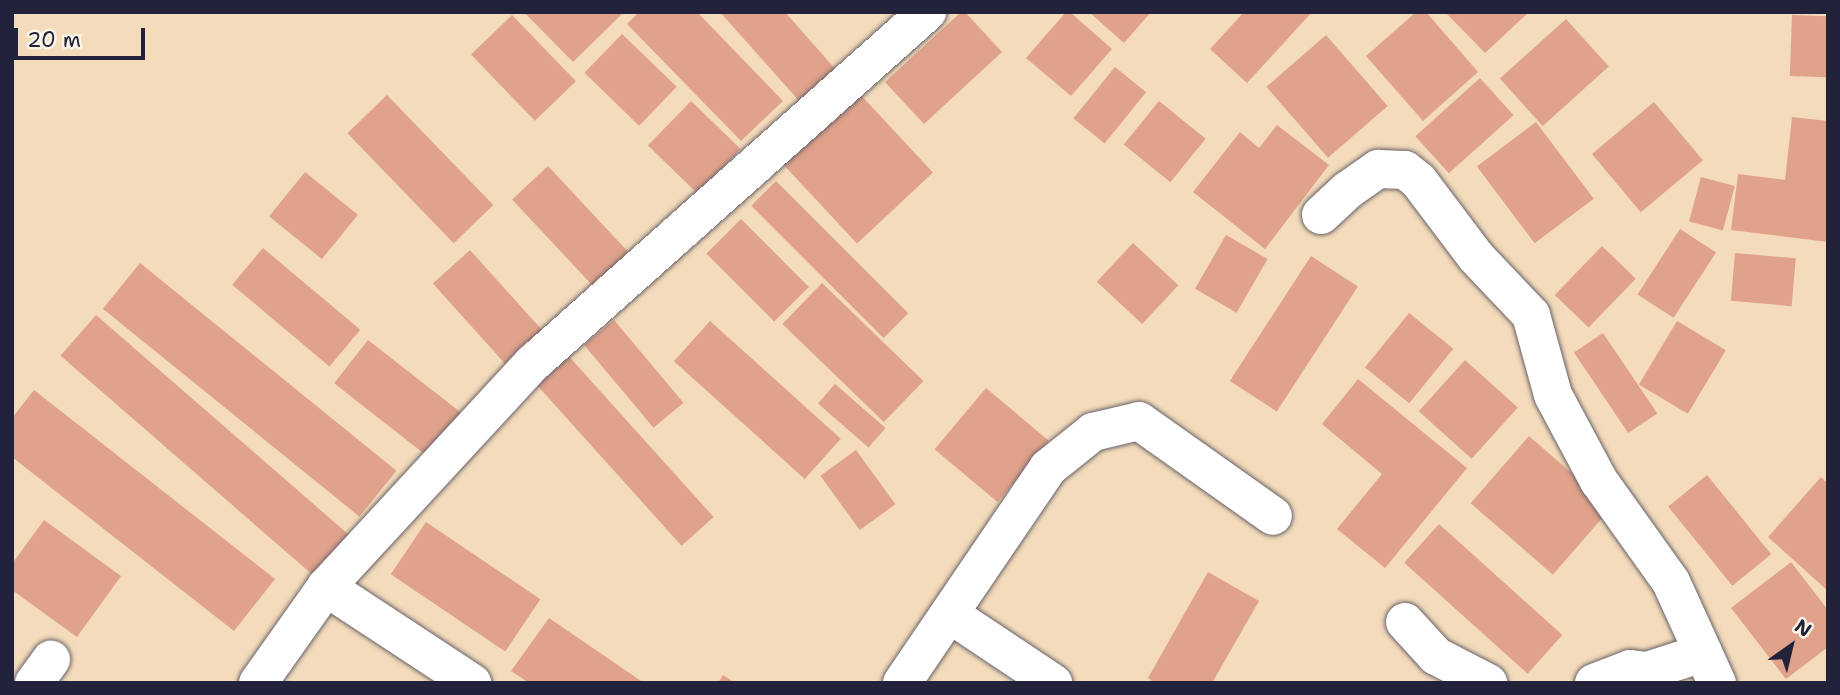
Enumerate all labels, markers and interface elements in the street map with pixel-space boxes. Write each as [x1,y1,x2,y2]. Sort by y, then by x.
scale bar [18,14,149,58]
text: 20 m [27,26,81,54]
north arrow [1756,611,1826,681]
text: N [1790,614,1816,643]

